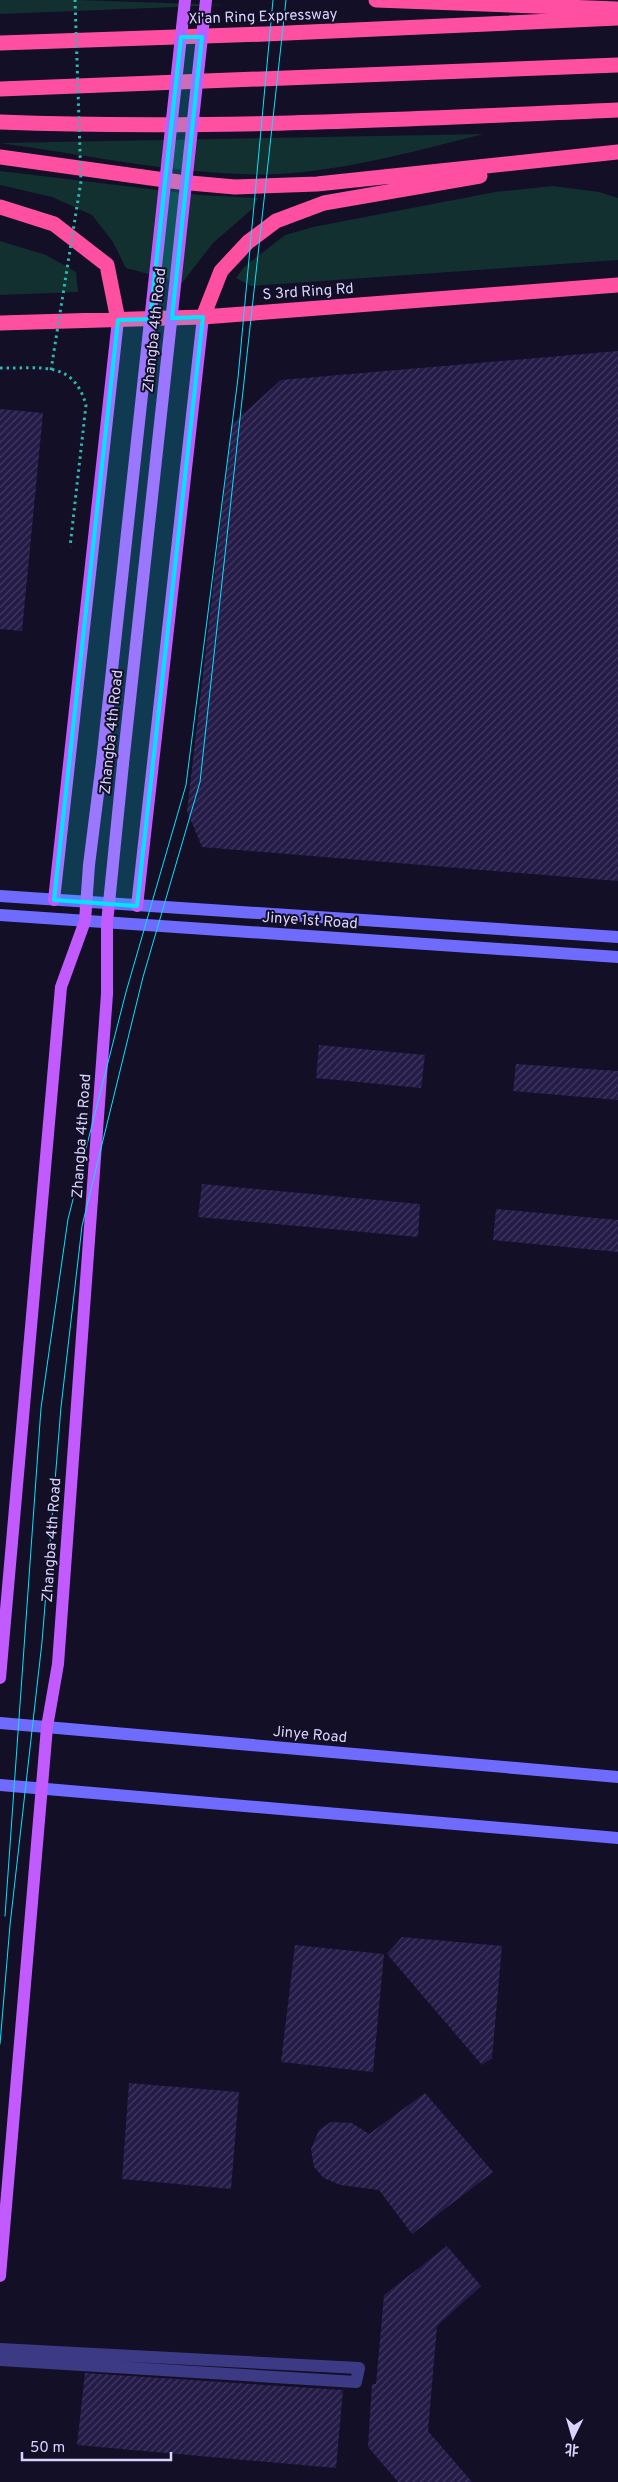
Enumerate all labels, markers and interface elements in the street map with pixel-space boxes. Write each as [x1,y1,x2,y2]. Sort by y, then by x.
street label: Xi'an Ring Expressway [188,5,338,30]
street label: Zhangba 4th Road [140,267,171,393]
street label: S 3rd Ring Rd [262,280,354,305]
street label: Zhangba 4th Road [97,669,128,795]
street label: Jinye 1st Road [261,909,358,934]
street label: Zhangba 4th Road [69,1073,96,1199]
street label: Zhangba 4th Road [39,1477,66,1603]
street label: Jinye Road [272,1723,348,1748]
north arrow [548,2412,598,2462]
scale bar [22,2430,171,2462]
text: 50 m [30,2439,65,2458]
text: 北 [564,2439,580,2458]

